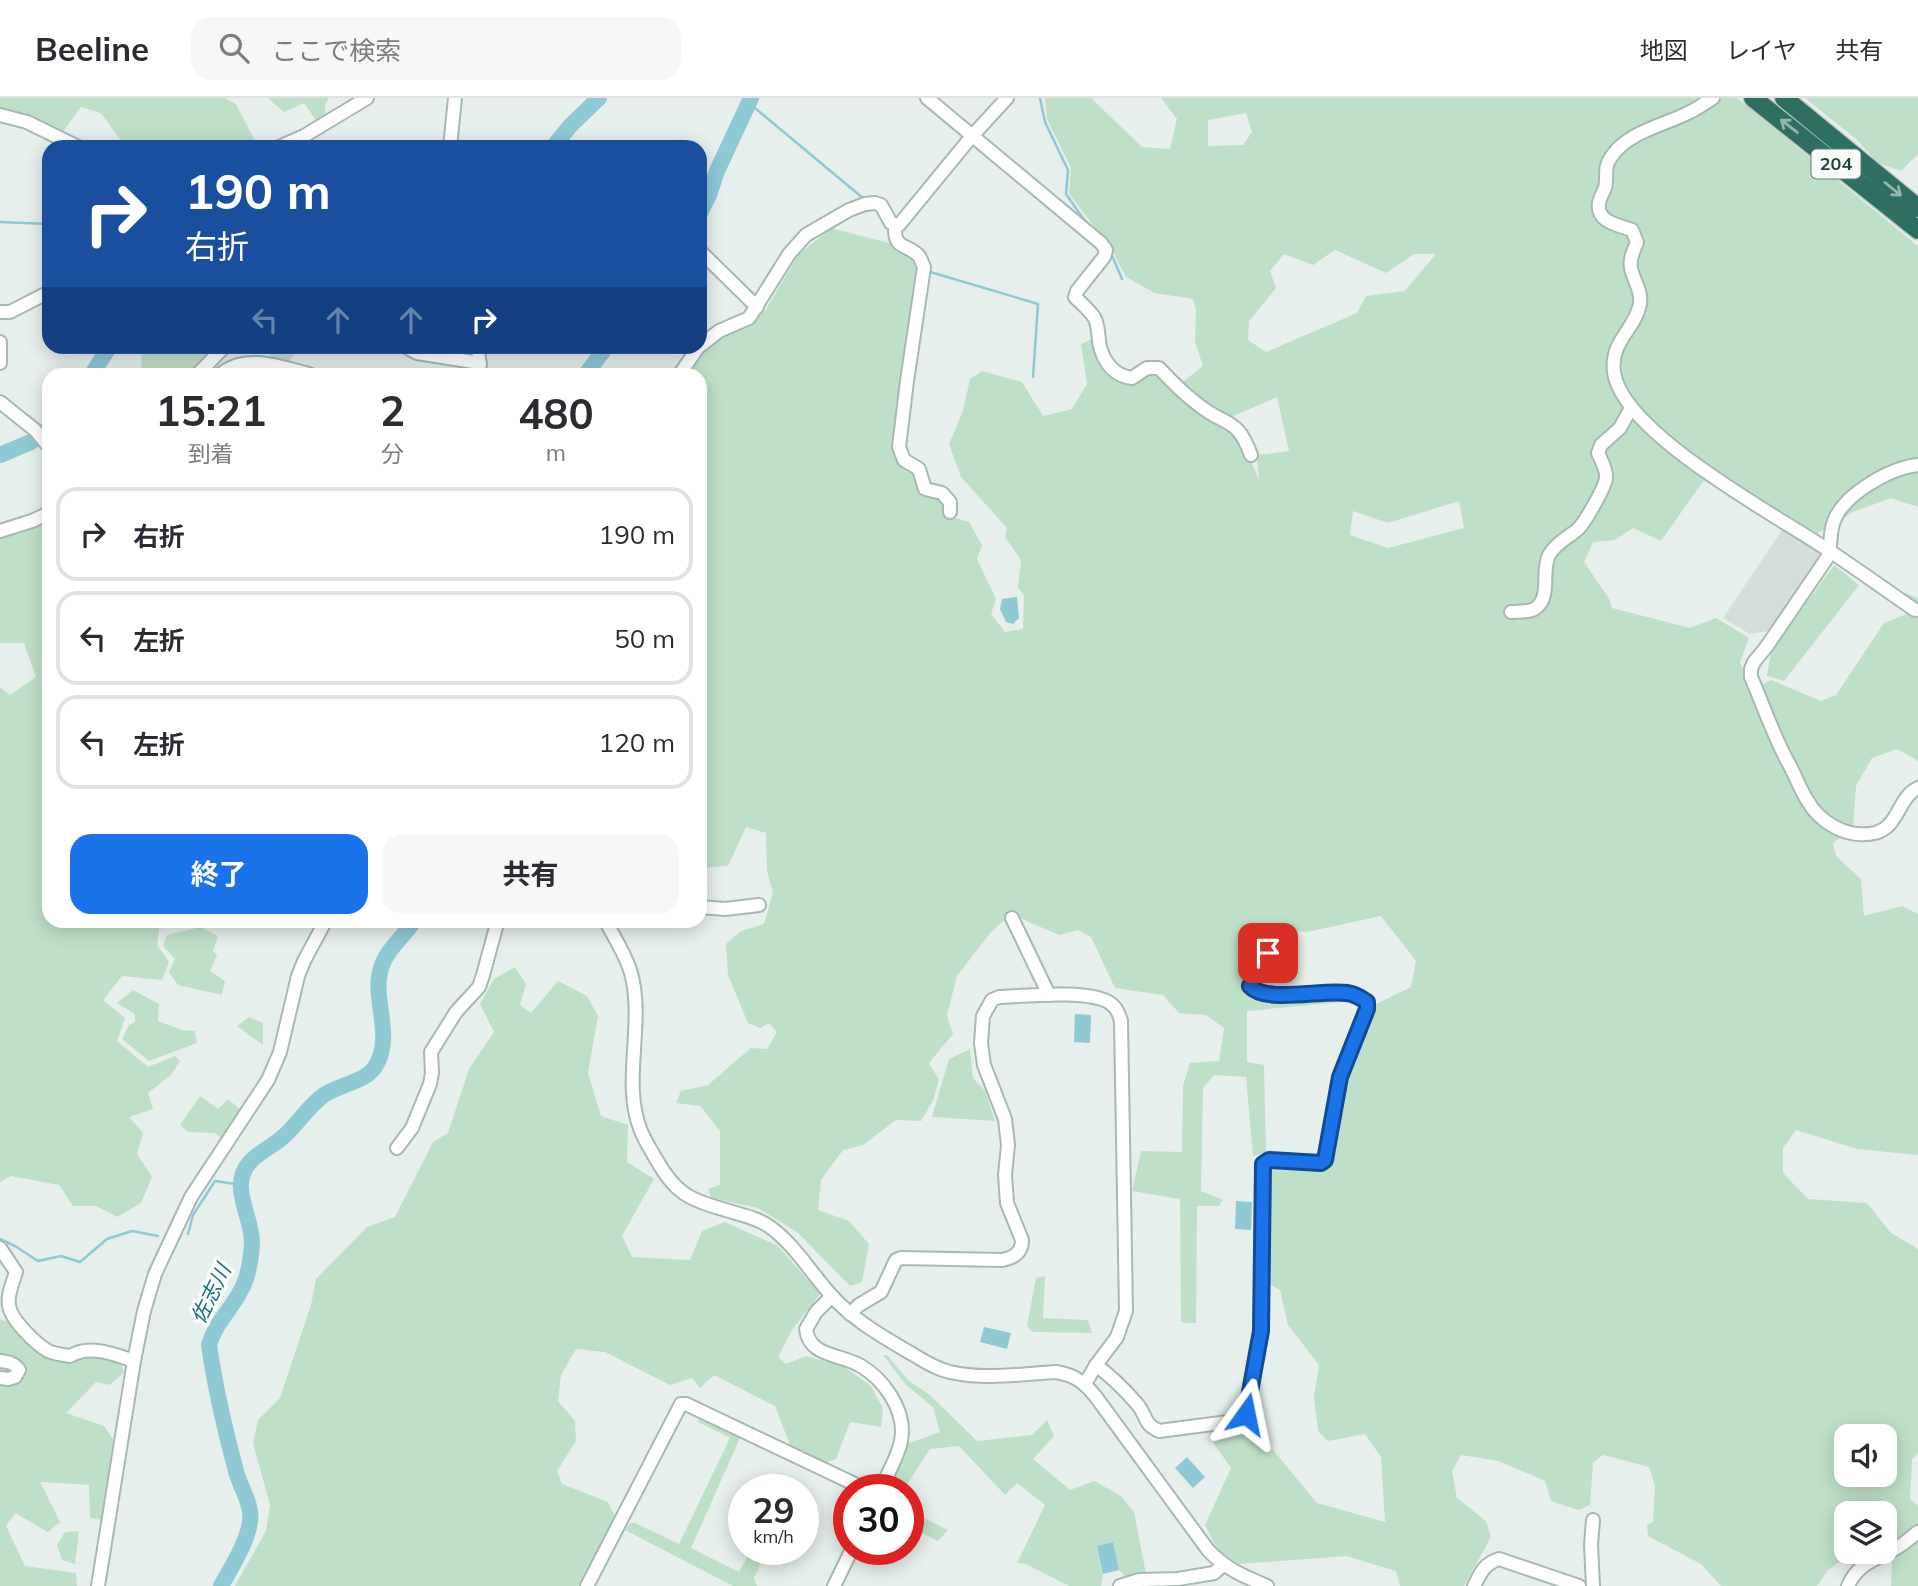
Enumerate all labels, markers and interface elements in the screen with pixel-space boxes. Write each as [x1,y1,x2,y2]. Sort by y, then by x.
search box [191,17,681,80]
text: Beeline [35,28,149,69]
icon: search [215,29,253,67]
text: ここで検索 [271,34,401,67]
text: 地図 [1640,35,1688,65]
text: レイヤ [1726,35,1797,65]
text: 共有 [1835,35,1883,65]
one-way arrow [1780,118,1798,134]
road number: 204 [1812,150,1860,178]
text: 190 m [185,160,331,221]
icon: right [70,168,161,259]
one-way arrow [1884,181,1902,196]
text: 右折 [185,226,249,266]
icon: left [246,301,284,339]
icon: ahead [319,301,357,339]
icon: ahead [392,301,430,339]
icon: right [465,301,503,339]
text: 15:21 [155,384,266,437]
text: 2 [380,384,405,437]
text: 480 [518,387,594,440]
text: m [546,438,566,467]
text: 到着 [188,439,234,468]
text: 分 [381,439,404,468]
icon: right [74,515,112,553]
text: 190 m [599,518,675,551]
text: 右折 [133,520,185,553]
icon: left [74,619,112,657]
text: 50 m [614,622,675,655]
text: 左折 [133,624,185,657]
icon: left [74,723,112,761]
text: 120 m [599,726,675,759]
text: 左折 [133,728,185,761]
button: 終了 [70,834,368,914]
button: 共有 [382,834,679,914]
pin [1238,923,1298,983]
icon: arrive [1249,934,1287,972]
water label: 佐志川 [185,1258,236,1328]
position arrow [1209,1377,1283,1451]
map controls [1834,1424,1897,1564]
button: sound [1834,1424,1897,1487]
speed limit sign: 30 [833,1474,924,1565]
text: 29 [752,1488,795,1532]
button: layers [1834,1501,1897,1564]
text: km/h [753,1525,794,1548]

